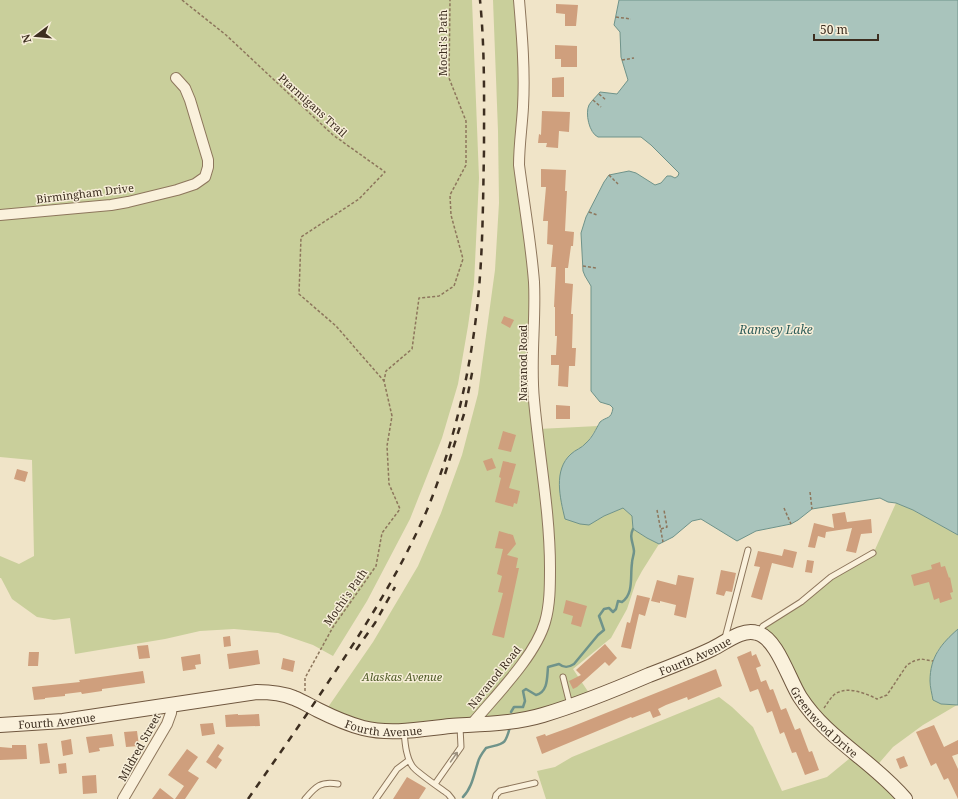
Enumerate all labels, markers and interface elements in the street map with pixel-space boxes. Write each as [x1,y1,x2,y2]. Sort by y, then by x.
street label: Mochi's Path [435,10,450,76]
north arrow [16,16,56,56]
scale bar [814,16,878,42]
text: 50 m [820,21,848,38]
text: N [17,32,34,45]
street label: Ptarmigans Trail [275,70,351,140]
street label: Birmingham Drive [35,180,135,206]
water label: Ramsey Lake [738,321,813,338]
street label: Navanod Road [515,324,530,401]
street label: Mochi's Path [320,565,370,629]
street label: Fourth Avenue [657,632,734,678]
street label: Navanod Road [464,642,524,712]
park label: Alaskas Avenue [361,669,443,684]
street label: Greenwood Drive [788,684,862,760]
street label: Fourth Avenue [18,709,97,731]
street label: Mildred Street [114,710,164,784]
street label: Fourth Avenue [343,715,423,739]
one-way arrow [450,751,458,762]

